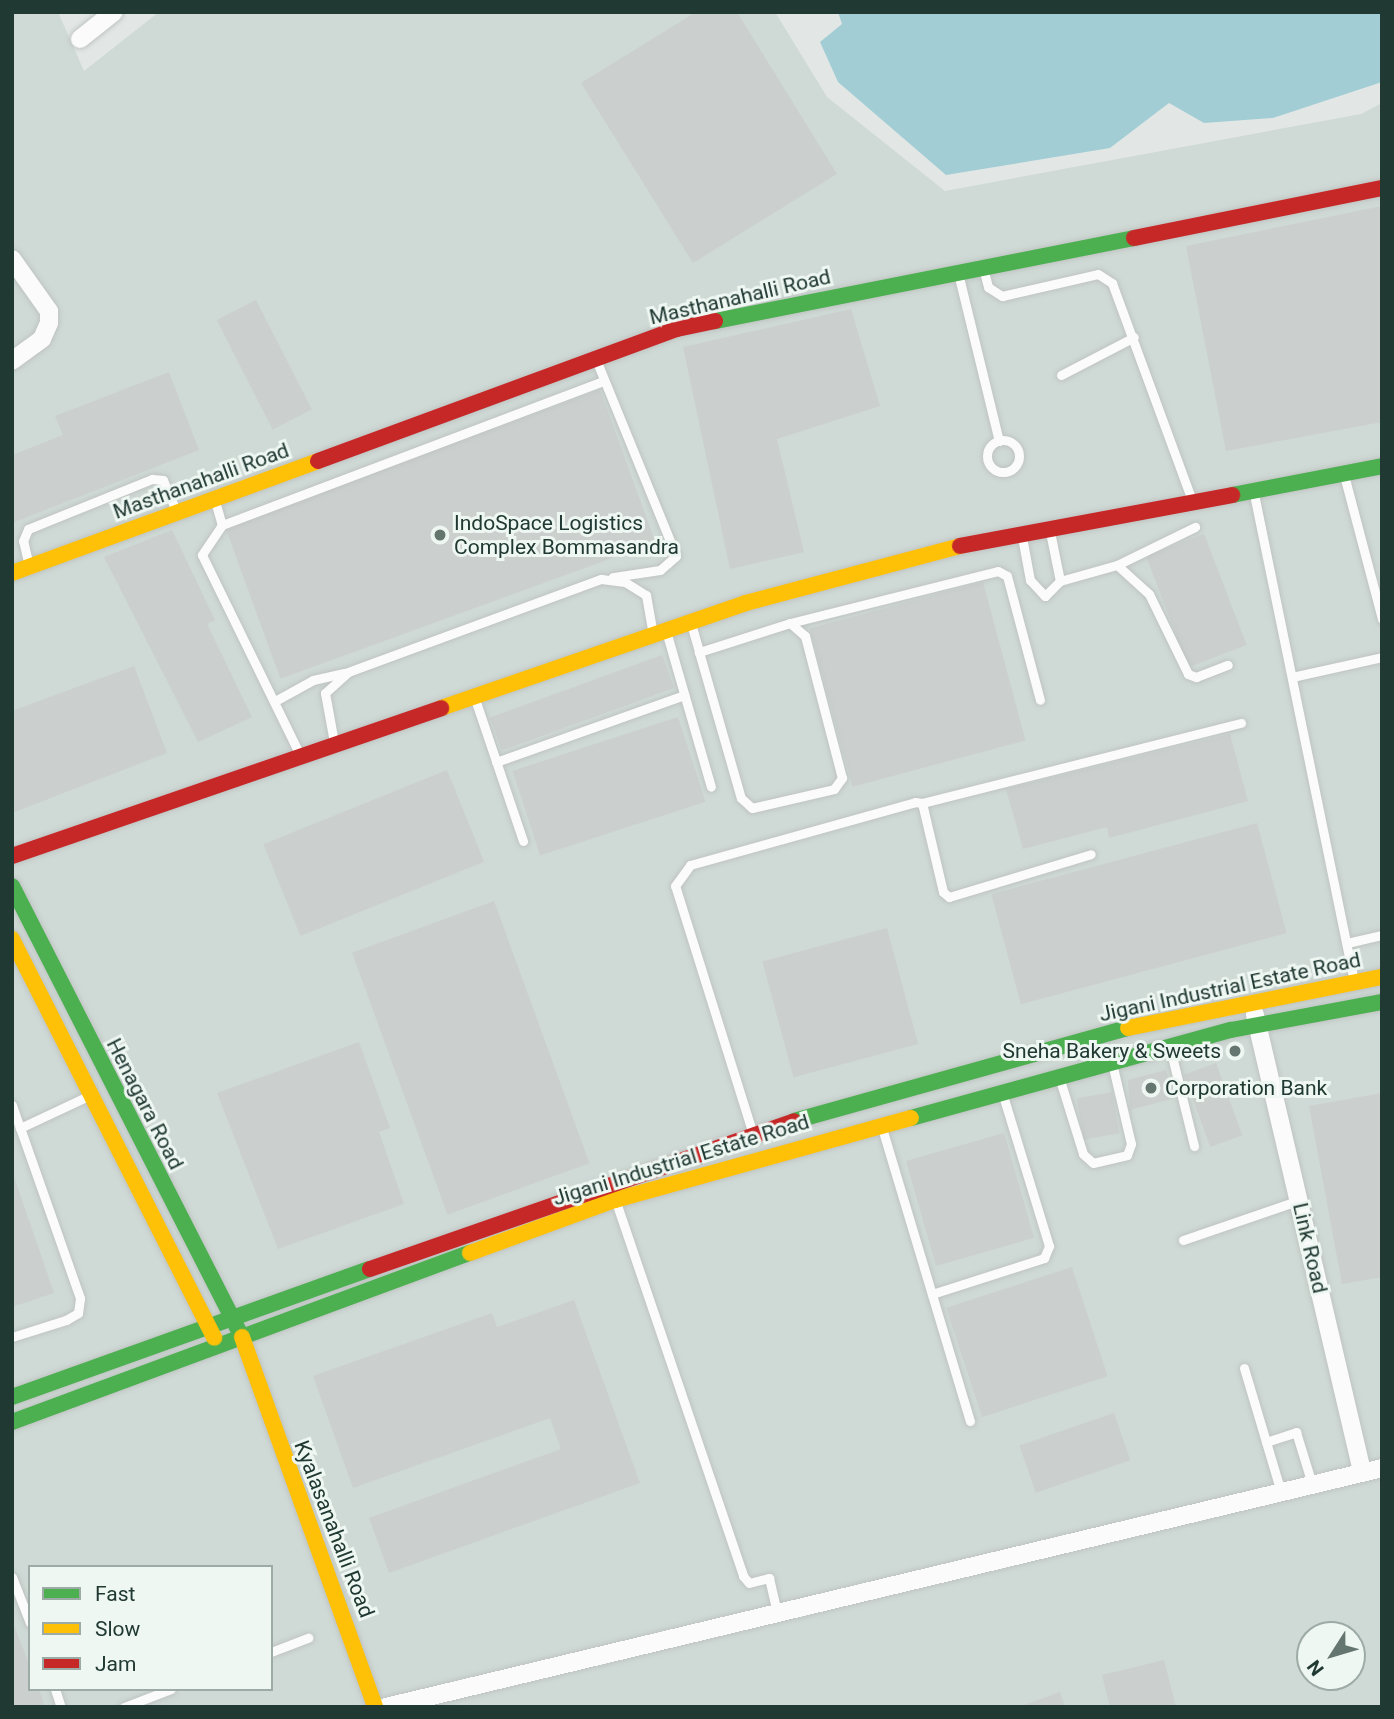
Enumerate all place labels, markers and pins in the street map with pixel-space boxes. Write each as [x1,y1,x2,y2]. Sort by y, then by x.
place label: IndoSpace Logistics Complex Bommasandra [454,510,679,560]
marker: IndoSpace Logistics Complex Bommasandra [432,527,448,543]
place label: Sneha Bakery & Sweets [1003,1038,1221,1064]
marker: Sneha Bakery & Sweets [1227,1043,1243,1059]
place label: Corporation Bank [1165,1075,1327,1101]
marker: Corporation Bank [1143,1080,1159,1096]

